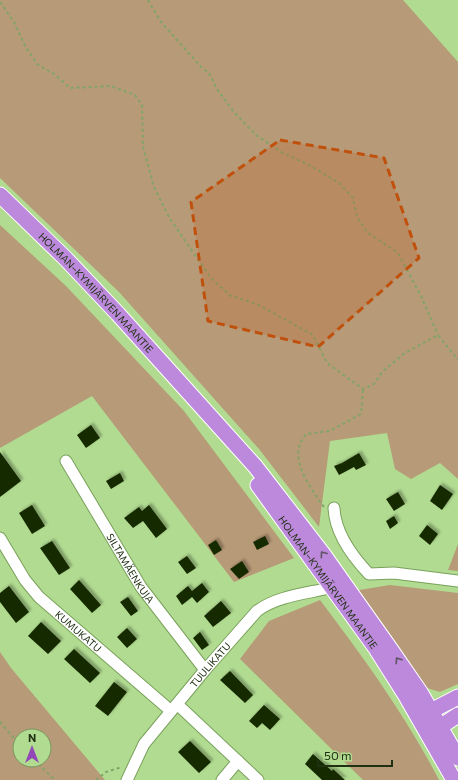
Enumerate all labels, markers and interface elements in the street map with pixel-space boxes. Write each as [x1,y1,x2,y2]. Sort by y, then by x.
street label: HOLMAN–KYMIJÄRVEN MAANTIE [36,230,156,355]
street label: HOLMAN–KYMIJÄRVEN MAANTIE [276,513,380,651]
street label: SILTAMÄENKUJA [104,531,157,605]
one-way arrow [320,551,328,558]
street label: KUMUKATU [53,608,104,654]
street label: TUULIKATU [187,640,233,690]
one-way arrow [395,657,403,664]
north arrow [12,728,52,768]
text: N [28,731,36,744]
scale bar [318,742,392,768]
text: 50 m [324,748,352,762]

